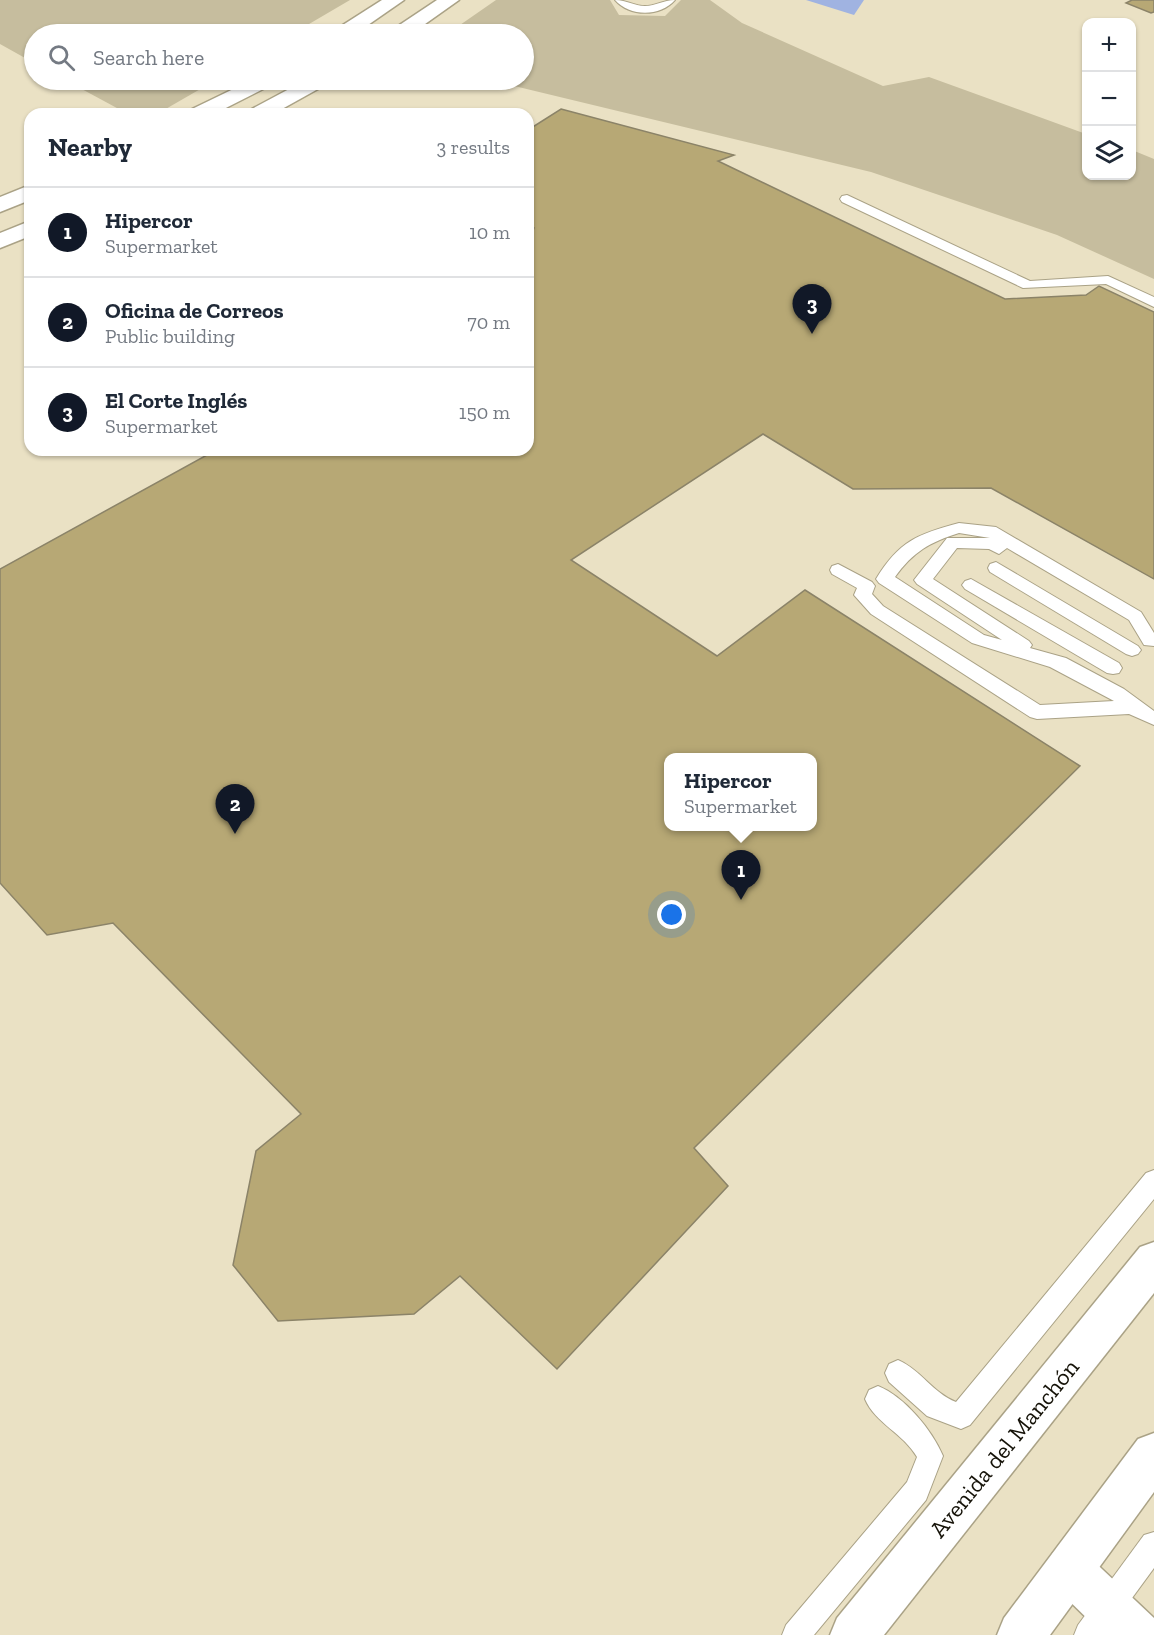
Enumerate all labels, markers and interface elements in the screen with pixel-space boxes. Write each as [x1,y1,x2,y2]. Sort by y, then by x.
map controls [1082,18,1136,180]
button: + [1082,18,1136,72]
search box [24,24,534,90]
icon: search [45,41,78,74]
text: Search here [93,44,204,71]
button: − [1082,72,1136,126]
button: layers [1082,126,1136,180]
text: Nearby [48,131,132,163]
text: 3 results [436,135,510,159]
text: Hipercor [105,207,193,234]
text: 1 [63,220,72,244]
text: 10 m [469,220,510,244]
text: Supermarket [105,234,218,258]
pin: 3 [792,284,832,334]
text: Oficina de Correos [105,297,284,324]
text: 2 [62,310,73,334]
text: 70 m [467,310,510,334]
text: Public building [105,324,235,348]
text: El Corte Inglés [105,387,247,414]
text: 3 [62,400,73,424]
text: 150 m [459,400,510,424]
text: Supermarket [105,414,218,438]
popup [664,753,817,831]
text: Hipercor [684,767,772,794]
pin: 2 [216,784,254,834]
text: Supermarket [684,794,797,818]
pin: 1 [722,850,760,900]
your location [657,900,686,929]
street label: Avenida del Manchón [923,1353,1085,1543]

